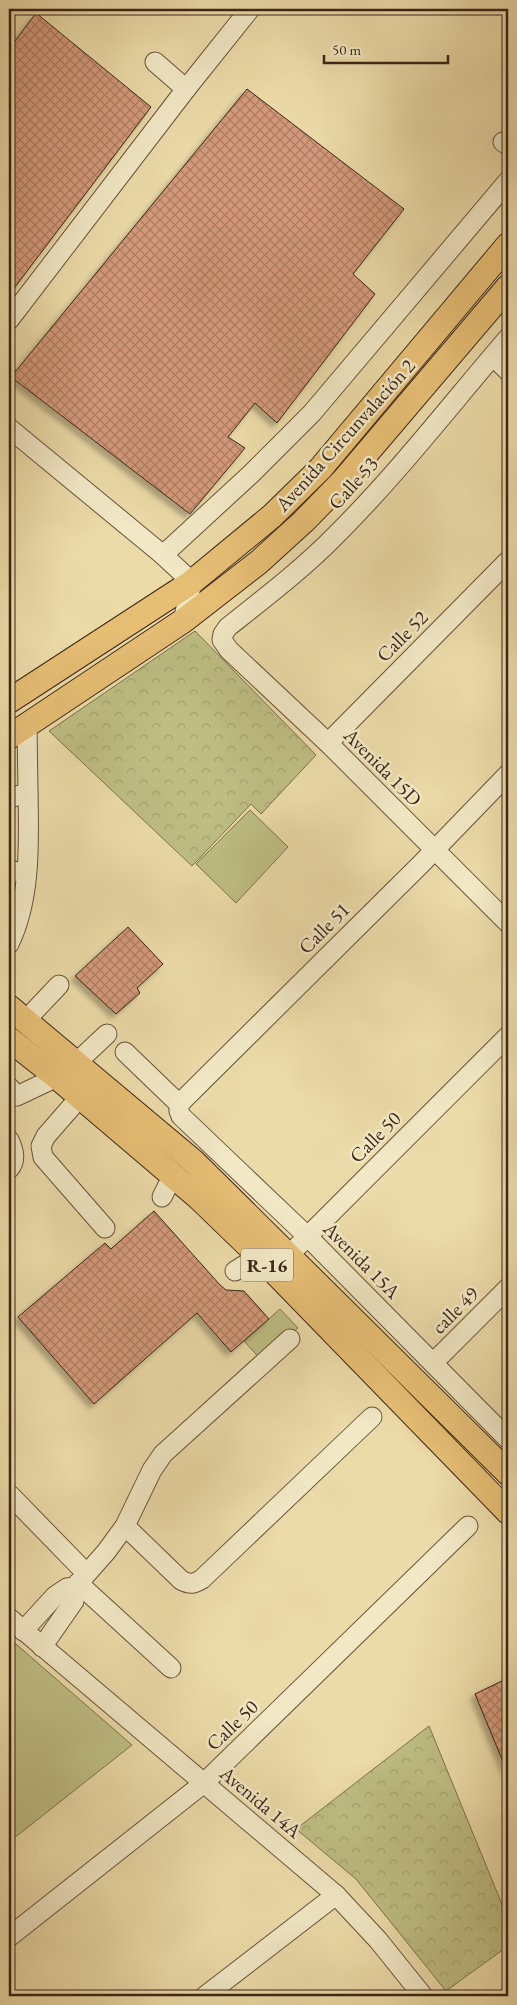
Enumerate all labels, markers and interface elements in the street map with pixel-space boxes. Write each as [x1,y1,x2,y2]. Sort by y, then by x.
scale bar [324,32,448,64]
text: 50 m [332,40,361,59]
street label: Avenida Circunvalación 2 [269,353,421,518]
street label: Calle 53 [322,451,384,515]
street label: Calle 52 [371,604,434,667]
street label: Avenida 15D [338,722,428,812]
street label: Calle 51 [293,897,355,959]
street label: Calle 50 [344,1105,407,1168]
street label: Avenida 15A [317,1215,406,1304]
road number: R-16 [241,1248,293,1282]
street label: calle 49 [426,1281,484,1339]
street label: Calle 50 [200,1694,264,1756]
street label: Avenida 14A [214,1760,307,1844]

